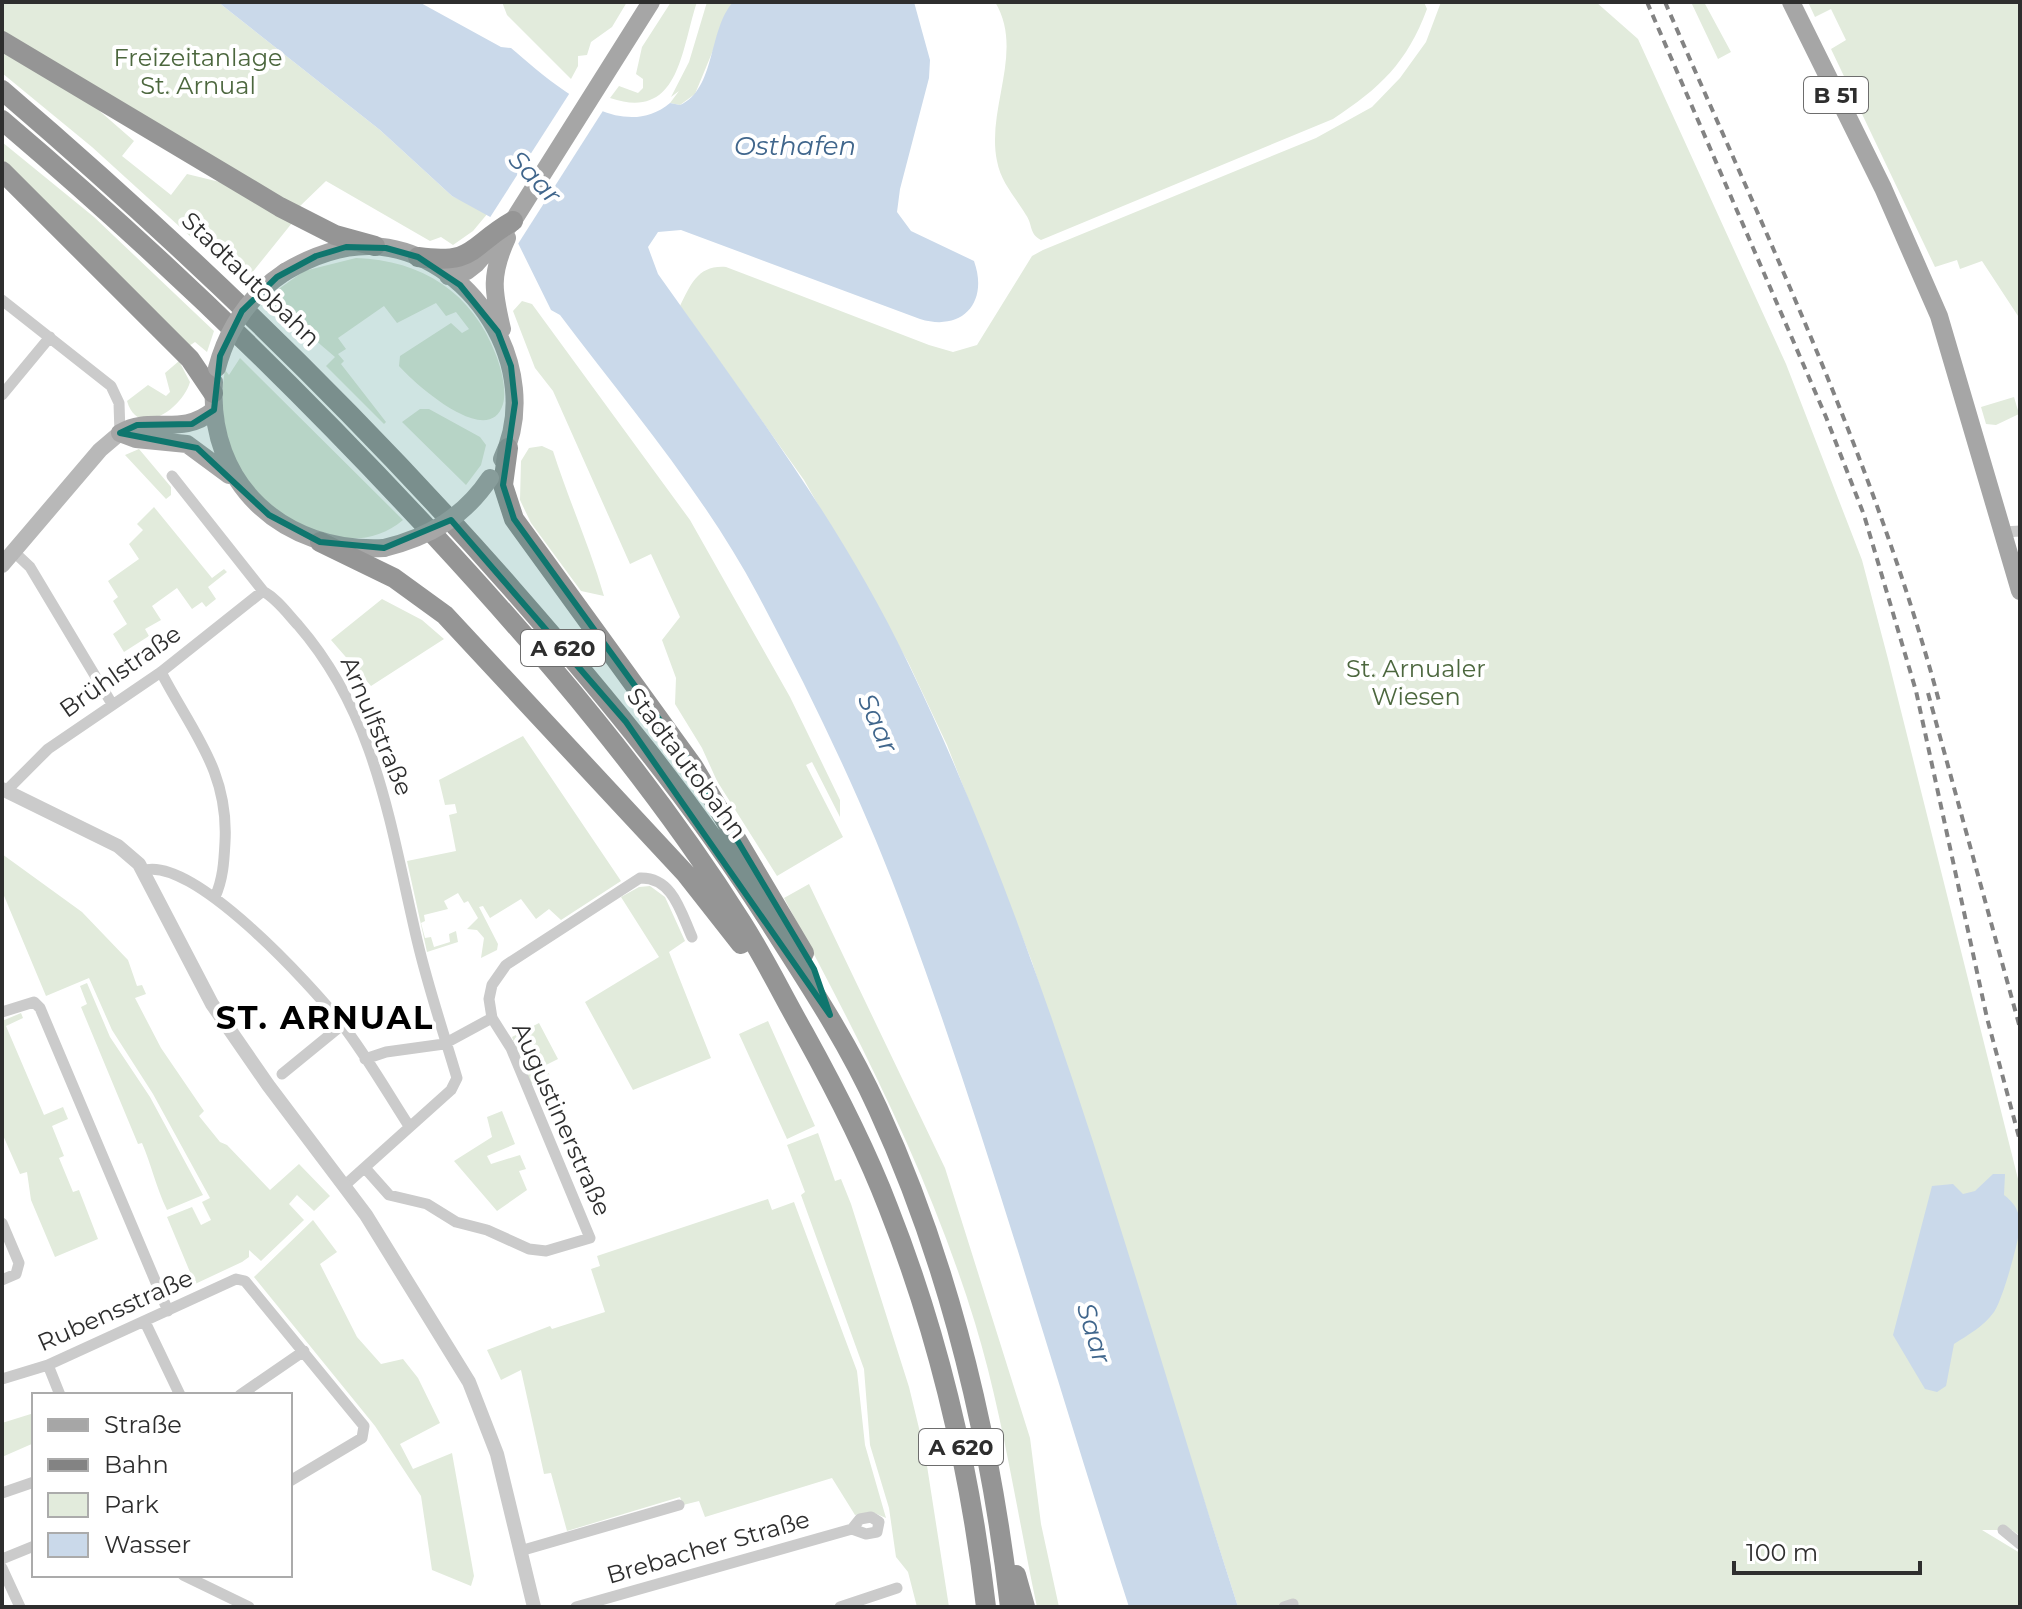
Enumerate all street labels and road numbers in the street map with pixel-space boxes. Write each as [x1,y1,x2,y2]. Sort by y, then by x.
road number: B 51 [1804,77,1868,113]
street label: Stadtautobahn [176,206,326,352]
street label: Brühlstraße [54,619,186,723]
road number: A 620 [521,630,605,666]
street label: Arnulfstraße [335,652,419,800]
street label: Stadtautobahn [621,682,753,844]
street label: Augustinerstraße [506,1018,618,1220]
street label: Rubensstraße [33,1263,197,1357]
road number: A 620 [919,1429,1003,1465]
street label: Brebacher Straße [603,1504,813,1590]

